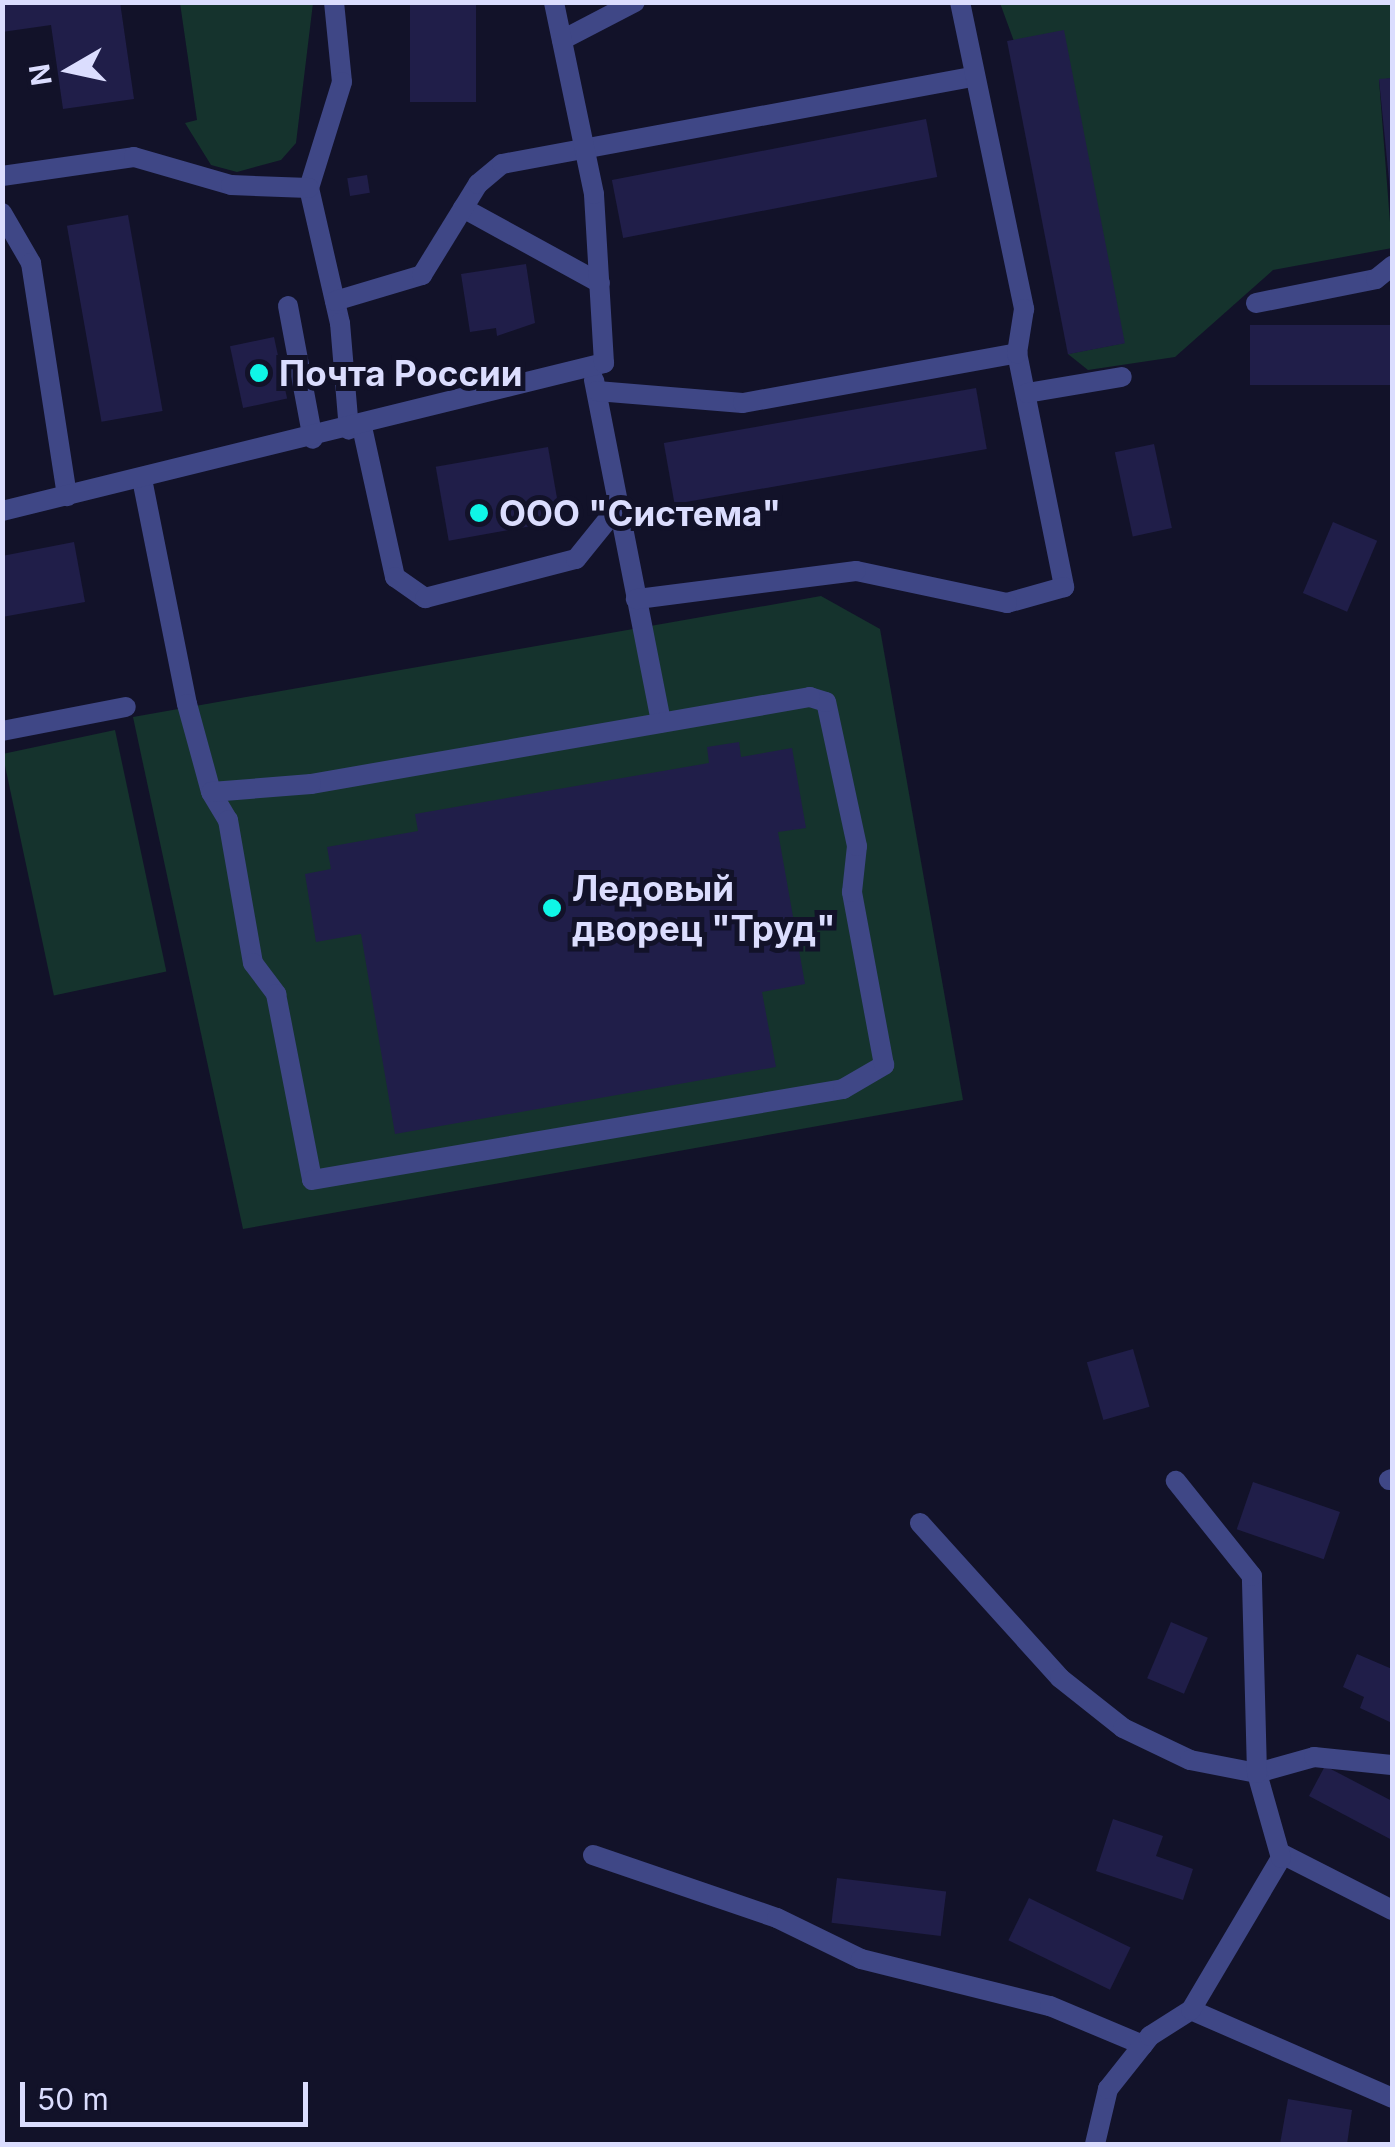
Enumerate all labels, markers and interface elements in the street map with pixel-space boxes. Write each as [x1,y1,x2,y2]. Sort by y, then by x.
north arrow [20,20,120,120]
text: N [22,61,59,88]
place label: Почта России [279,352,523,394]
marker: Почта России [248,362,270,384]
place label: ООО "Система" [499,492,781,534]
marker: ООО "Система" [468,502,490,524]
place label: Ледовый дворец "Труд" [572,867,836,949]
marker: Ледовый дворец "Труд" [541,897,563,919]
scale bar [25,2062,312,2124]
text: 50 m [37,2081,109,2117]

